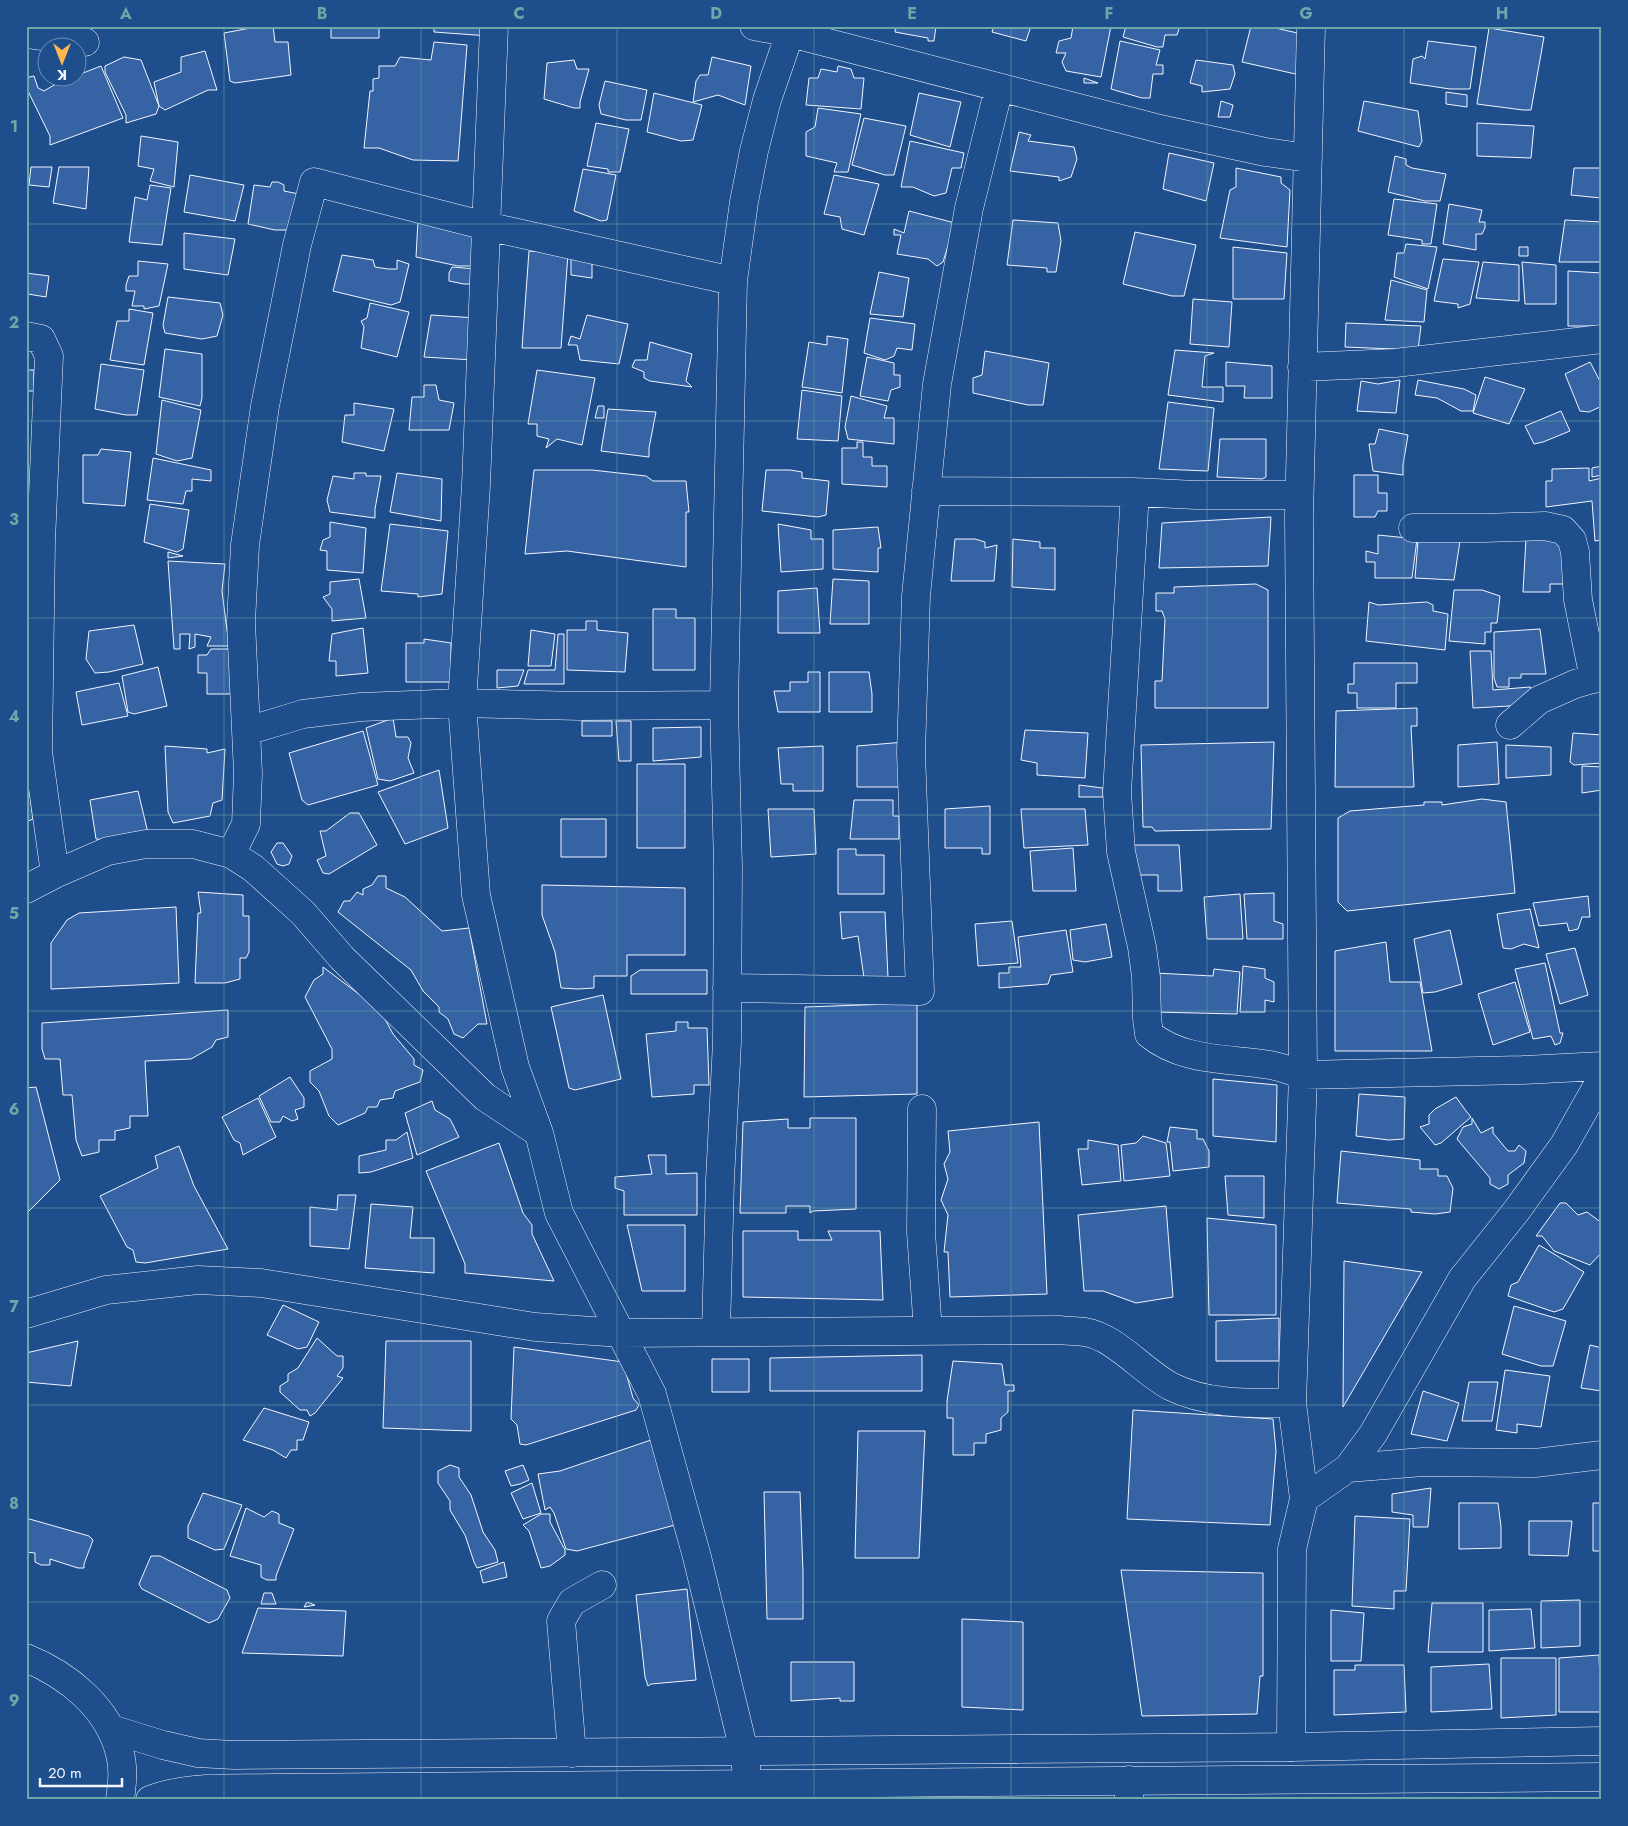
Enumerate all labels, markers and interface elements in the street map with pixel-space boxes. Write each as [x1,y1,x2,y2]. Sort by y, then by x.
text: A [119,2,132,25]
text: B [317,2,327,25]
text: C [513,2,525,25]
text: D [710,2,722,25]
text: E [907,2,917,25]
text: F [1105,2,1113,25]
text: G [1299,2,1313,25]
text: H [1496,2,1508,25]
north arrow [38,38,88,88]
text: K [57,65,67,85]
text: 1 [10,115,18,138]
text: 2 [9,311,19,334]
text: 3 [9,508,19,531]
text: 4 [8,705,20,728]
text: 5 [9,902,19,925]
text: 6 [9,1098,19,1121]
text: 7 [9,1295,19,1318]
text: 8 [9,1492,19,1515]
text: 9 [9,1689,19,1712]
scale bar [40,1756,122,1788]
text: 20 m [48,1762,82,1784]

